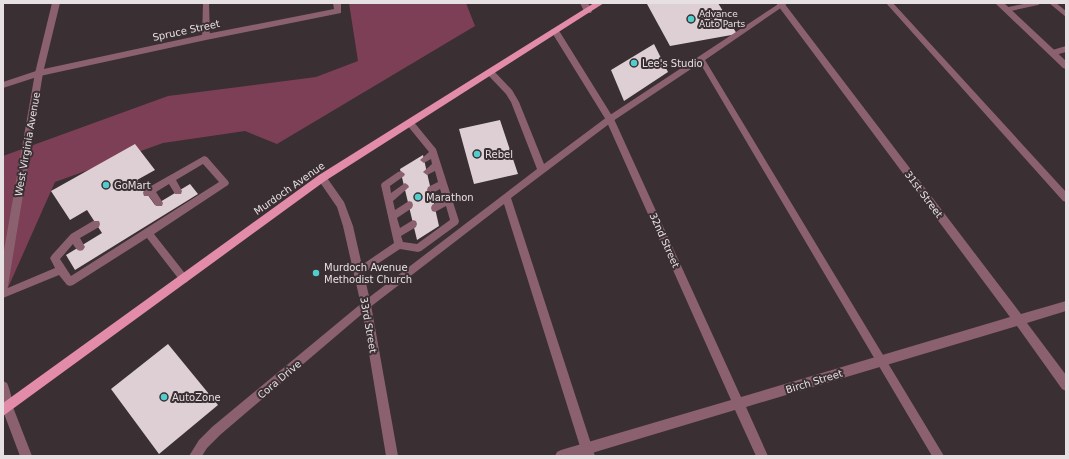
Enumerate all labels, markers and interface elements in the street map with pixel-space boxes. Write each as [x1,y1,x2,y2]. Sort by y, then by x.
place label: Advance Auto Parts [699,9,746,29]
marker: Advance Auto Parts [686,14,696,24]
street label: Spruce Street [152,18,221,43]
marker: Lee's Studio [629,58,639,68]
place label: Lee's Studio [642,58,703,69]
street label: West Virginia Avenue [13,91,42,197]
marker: Rebel [472,149,482,159]
place label: Rebel [485,149,513,160]
street label: Murdoch Avenue [252,160,327,217]
street label: 31st Street [903,169,945,220]
marker: GoMart [101,180,111,190]
place label: GoMart [114,180,151,191]
marker: Marathon [413,192,423,202]
place label: Marathon [426,192,474,203]
street label: 32nd Street [648,211,682,269]
place label: Murdoch Avenue Methodist Church [324,262,412,285]
marker: Murdoch Avenue Methodist Church [311,268,321,278]
street label: 33rd Street [358,296,379,354]
street label: Cora Drive [255,358,303,401]
street label: Birch Street [784,368,844,395]
marker: AutoZone [159,392,169,402]
place label: AutoZone [172,392,221,403]

